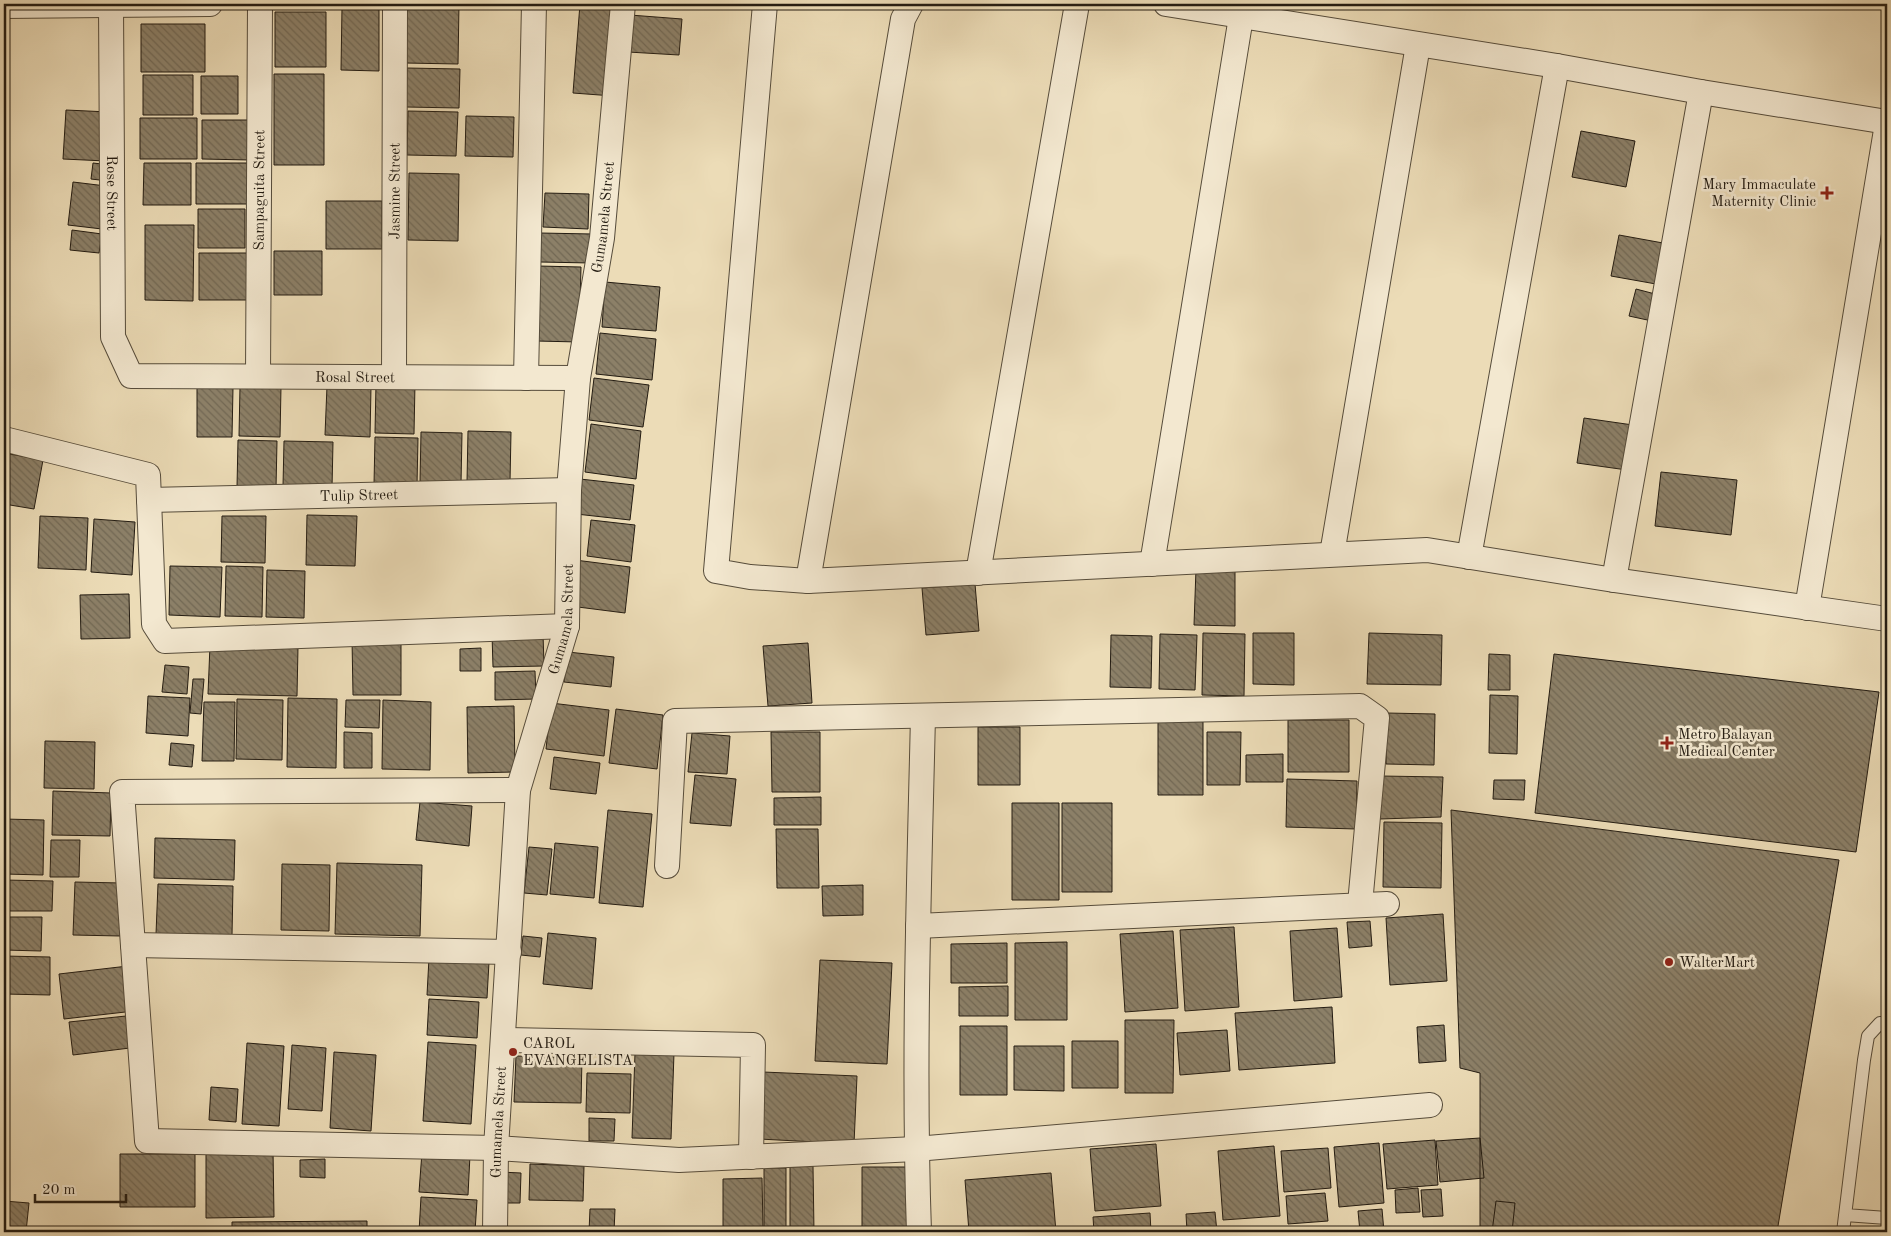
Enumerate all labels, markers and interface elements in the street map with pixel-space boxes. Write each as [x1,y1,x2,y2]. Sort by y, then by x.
street label: Sampaguita Street [253,130,268,250]
street label: Jasmine Street [388,142,404,240]
street label: Rose Street [103,155,118,231]
street label: Gumamela Street [590,161,618,275]
place label: Mary Immaculate Maternity Clinic [1702,178,1816,210]
marker: Mary Immaculate Maternity Clinic [1820,186,1834,200]
street label: Rosal Street [315,371,395,386]
street label: Tulip Street [319,488,398,505]
street label: Gumamela Street [547,564,577,677]
place label: Metro Balayan Medical Center [1678,728,1775,760]
marker: Metro Balayan Medical Center [1660,736,1674,750]
marker: WalterMart [1663,956,1675,968]
place label: WalterMart [1679,956,1755,971]
place label: CAROL EVANGELISTA [523,1037,634,1069]
marker: CAROL EVANGELISTA [507,1046,519,1058]
street label: Gumamela Street [490,1066,510,1178]
scale bar [35,1171,126,1203]
text: 20 m [42,1183,76,1198]

